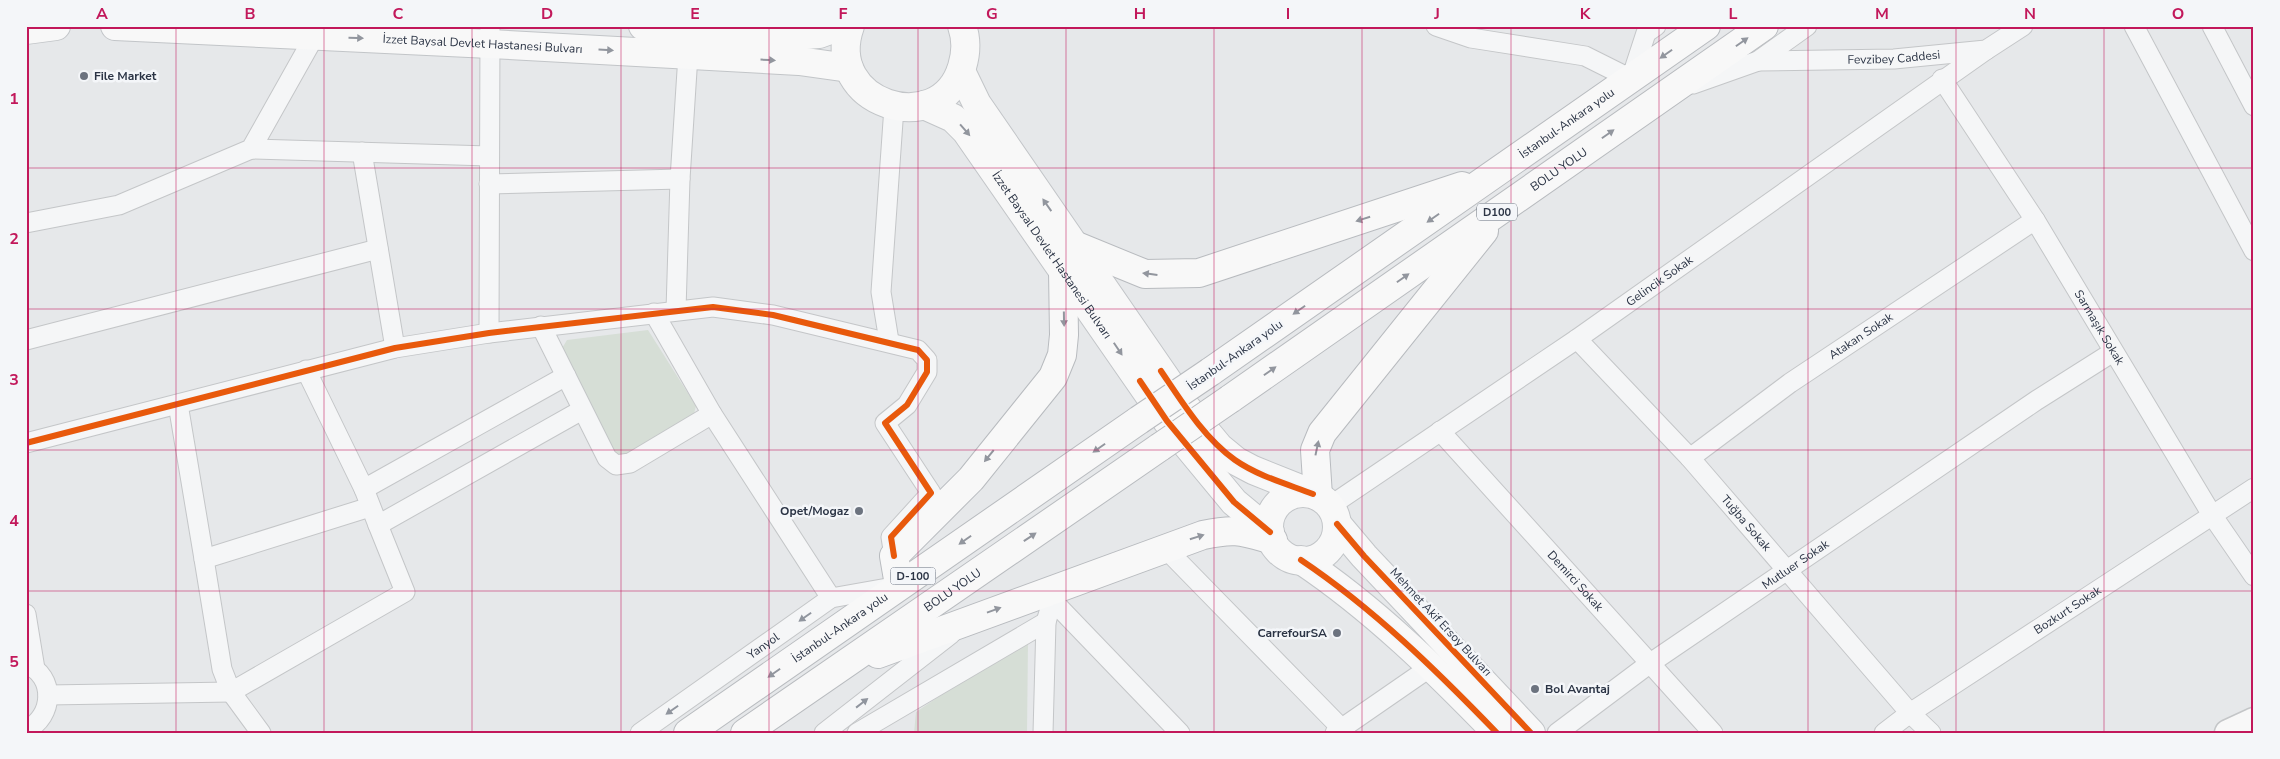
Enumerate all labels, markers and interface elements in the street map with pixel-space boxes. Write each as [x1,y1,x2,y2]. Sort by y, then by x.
text: A [96,3,108,25]
text: B [244,3,256,25]
text: C [393,3,404,25]
text: D [541,3,553,25]
text: E [690,3,700,25]
text: F [839,3,848,25]
text: G [986,3,998,25]
text: H [1134,3,1146,25]
text: I [1286,3,1290,25]
text: J [1433,3,1440,25]
text: K [1580,3,1592,25]
text: L [1729,3,1738,25]
text: M [1875,3,1889,25]
text: N [2024,3,2036,25]
text: O [2172,3,2184,25]
street label: İzzet Baysal Devlet Hastanesi Bulvarı [382,31,583,57]
one-way arrow [349,35,365,43]
one-way arrow [1735,37,1749,47]
one-way arrow [598,47,614,55]
street label: Fevzibey Caddesi [1847,47,1941,68]
one-way arrow [1660,49,1673,59]
one-way arrow [761,56,777,64]
place label: File Market [94,68,157,84]
marker: File Market [78,70,90,82]
street label: İstanbul-Ankara yolu [1516,84,1618,162]
text: 1 [9,88,19,110]
one-way arrow [959,123,971,135]
one-way arrow [1601,129,1615,139]
street label: BOLU YOLU [1527,144,1590,195]
street label: İzzet Baysal Devlet Hastanesi Bulvarı [988,168,1116,342]
one-way arrow [1042,198,1052,212]
road number: D100 [1477,203,1517,220]
one-way arrow [1426,213,1440,223]
one-way arrow [1355,216,1370,223]
text: 2 [9,228,19,250]
street label: Gelincik Sokak [1623,251,1697,310]
one-way arrow [1142,270,1158,278]
one-way arrow [1396,273,1410,283]
street label: Sarmaşık Sokak [2071,287,2129,369]
one-way arrow [1292,305,1306,315]
street label: Atakan Sokak [1826,308,1897,363]
one-way arrow [1060,311,1068,327]
street label: İstanbul-Ankara yolu [1184,316,1286,394]
one-way arrow [1113,342,1123,356]
one-way arrow [1263,366,1277,376]
text: 3 [9,369,19,391]
one-way arrow [1314,440,1322,456]
one-way arrow [1092,443,1105,453]
one-way arrow [984,450,995,463]
street label: Tuğba Sokak [1718,492,1775,555]
place label: Opet/Mogaz [780,503,849,519]
marker: Opet/Mogaz [853,505,865,517]
text: 4 [9,510,19,532]
one-way arrow [1024,532,1037,541]
one-way arrow [1189,533,1204,540]
one-way arrow [958,535,972,545]
street label: Mutluer Sokak [1759,535,1833,593]
street label: Demirci Sokak [1544,547,1608,615]
street label: Mehmet Akif Ersoy Bulvarı [1387,564,1495,680]
street label: BOLU YOLU [921,565,984,615]
road number: D-100 [890,568,936,584]
street label: Bozkurt Sokak [2031,582,2105,638]
street label: İstanbul-Ankara yolu [789,589,891,666]
one-way arrow [987,606,1002,613]
one-way arrow [798,612,812,622]
place label: CarrefourSA [1257,625,1327,641]
marker: CarrefourSA [1331,627,1343,639]
street label: Yanyol [743,629,783,663]
text: 5 [9,651,19,673]
one-way arrow [767,668,781,678]
place label: Bol Avantaj [1545,681,1610,697]
marker: Bol Avantaj [1529,683,1541,695]
one-way arrow [855,697,868,708]
one-way arrow [665,705,678,715]

